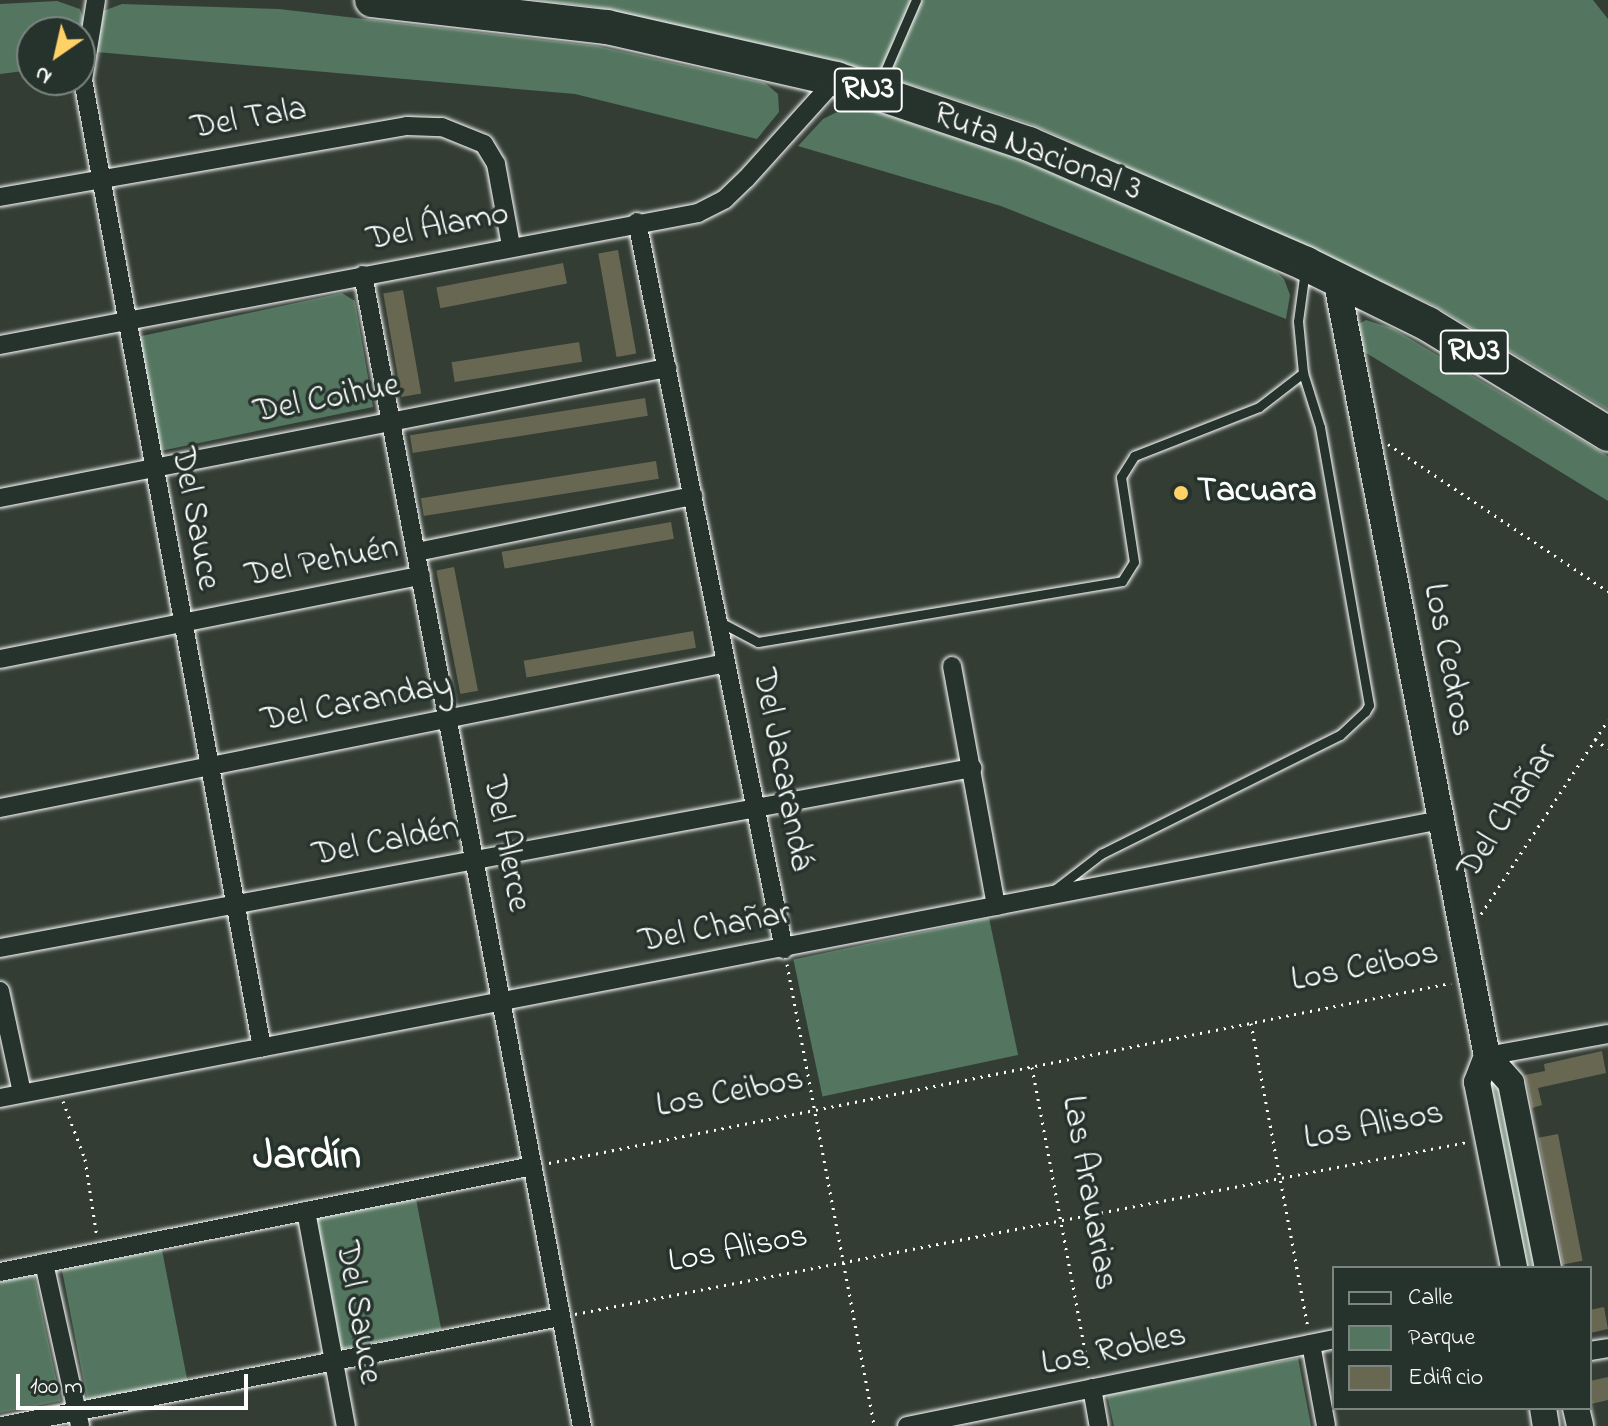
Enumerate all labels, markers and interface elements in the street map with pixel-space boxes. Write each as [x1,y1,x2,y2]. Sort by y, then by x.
north arrow [16,16,96,96]
text: N [29,57,59,92]
road number: RN3 [832,62,904,118]
street label: Del Tala [188,90,310,150]
street label: Ruta Nacional 3 [927,95,1147,211]
street label: Del Álamo [364,194,512,262]
road number: RN3 [1438,324,1510,380]
street label: Del Coihue [251,366,403,434]
street label: Del Sauce [160,444,228,594]
place label: Tacuara [1197,473,1317,513]
marker: Tacuara [1172,484,1190,502]
street label: Del Pehuén [242,528,402,598]
street label: Los Cedros [1412,580,1482,740]
street label: Del Caranday [258,666,456,742]
street label: Del Jacarandá [741,666,821,874]
street label: Del Chañar [1450,737,1568,887]
street label: Del Alerce [472,773,538,915]
street label: Del Caldén [309,809,463,877]
street label: Del Chañar [636,894,794,964]
street label: Los Ceibos [1288,934,1442,1002]
street label: Los Ceibos [653,1060,807,1128]
street label: Las Arauarias [1051,1093,1125,1293]
street label: Los Alisos [1301,1094,1447,1160]
district label: Jardín [253,1132,361,1182]
street label: Los Alisos [665,1217,811,1283]
street label: Del Sauce [324,1238,390,1388]
legend [1332,1266,1592,1410]
text: Calle [1408,1281,1453,1316]
street label: Los Robles [1038,1316,1190,1386]
text: Parque [1408,1321,1475,1356]
scale bar [20,1358,252,1408]
text: Edificio [1408,1361,1483,1396]
text: 100 m [30,1370,83,1405]

